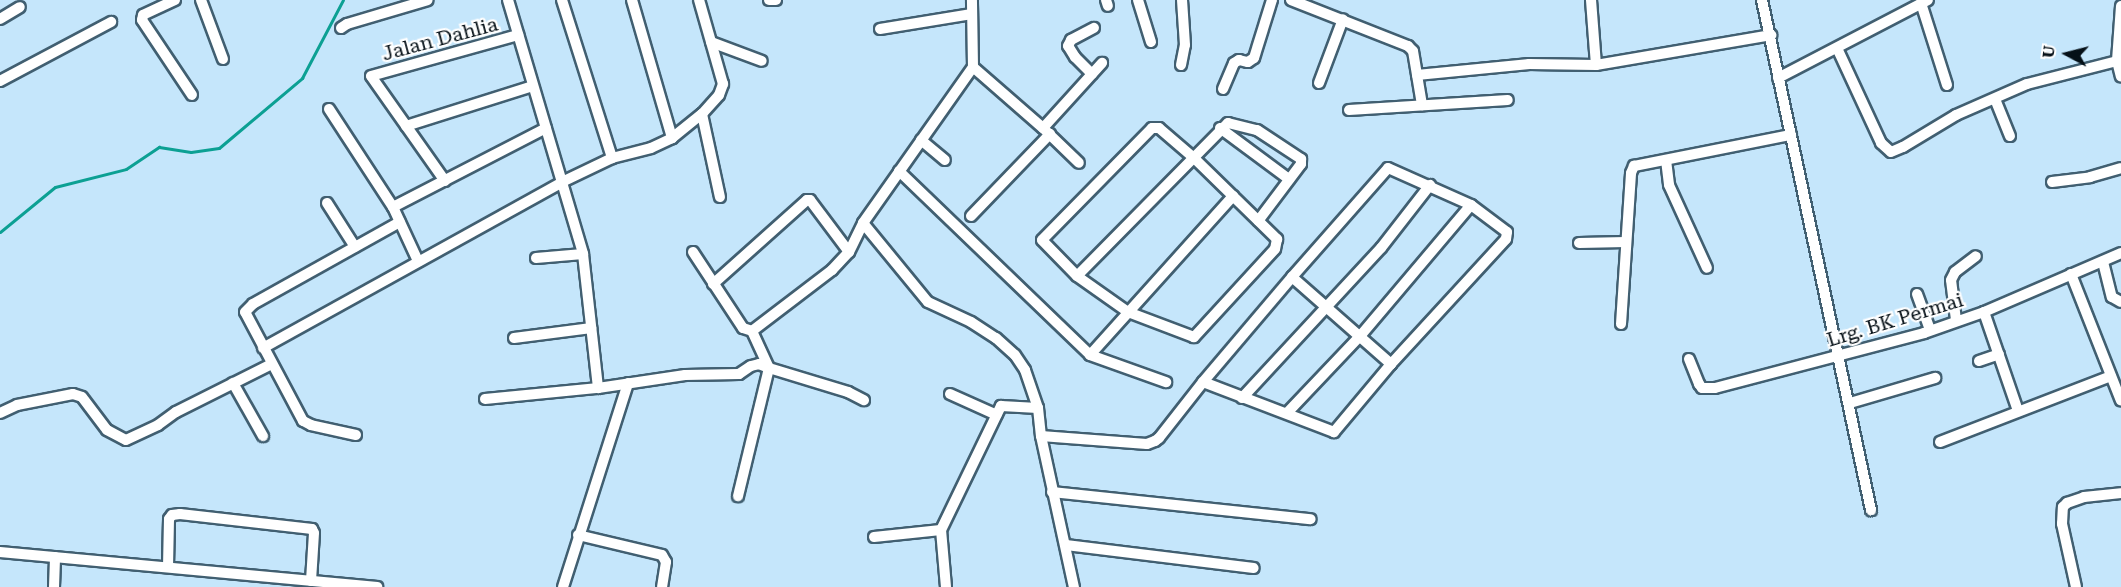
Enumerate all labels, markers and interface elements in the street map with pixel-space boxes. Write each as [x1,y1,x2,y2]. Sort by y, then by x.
street label: Jalan Dahlia [379,12,501,66]
north arrow [2037,24,2097,84]
text: U [2038,44,2059,59]
street label: Lrg. BK Permai [1824,288,1966,352]

